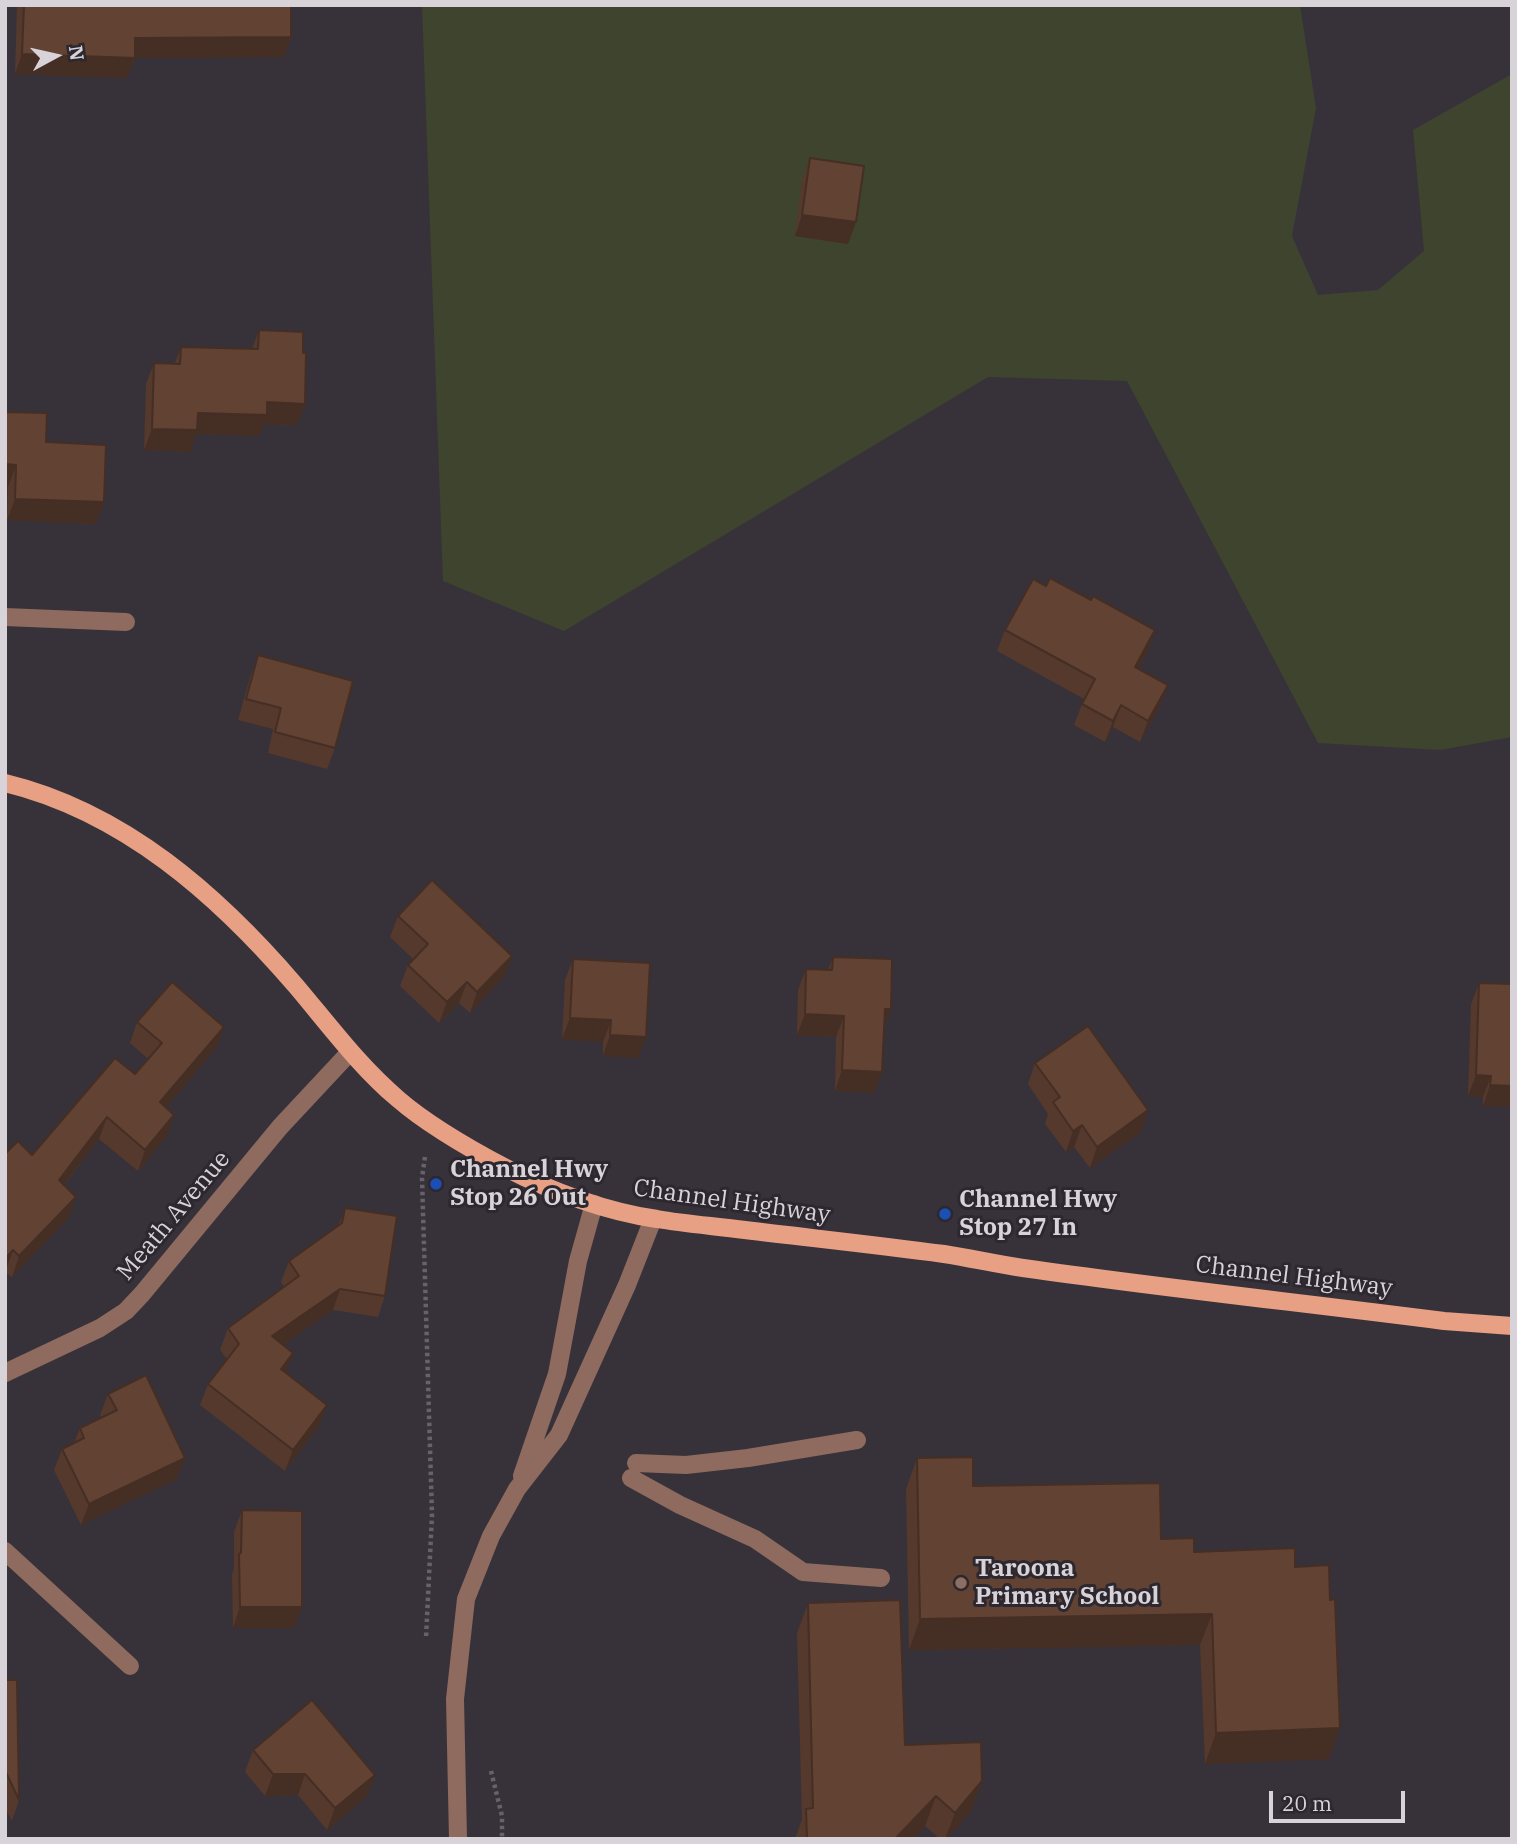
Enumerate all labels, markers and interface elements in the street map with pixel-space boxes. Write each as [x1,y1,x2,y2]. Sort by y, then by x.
north arrow [21,21,91,91]
text: N [64,44,90,62]
street label: Meath Avenue [111,1145,237,1287]
place label: Channel Hwy Stop 26 Out [450,1156,608,1212]
street label: Channel Highway [632,1174,832,1230]
marker: Channel Hwy Stop 26 Out [428,1176,444,1192]
place label: Channel Hwy Stop 27 In [959,1186,1117,1242]
marker: Channel Hwy Stop 27 In [937,1206,953,1222]
street label: Channel Highway [1194,1251,1394,1303]
place label: Taroona Primary School [975,1555,1159,1611]
marker: Taroona Primary School [953,1575,969,1591]
scale bar [1272,1778,1408,1822]
text: 20 m [1282,1789,1332,1817]

